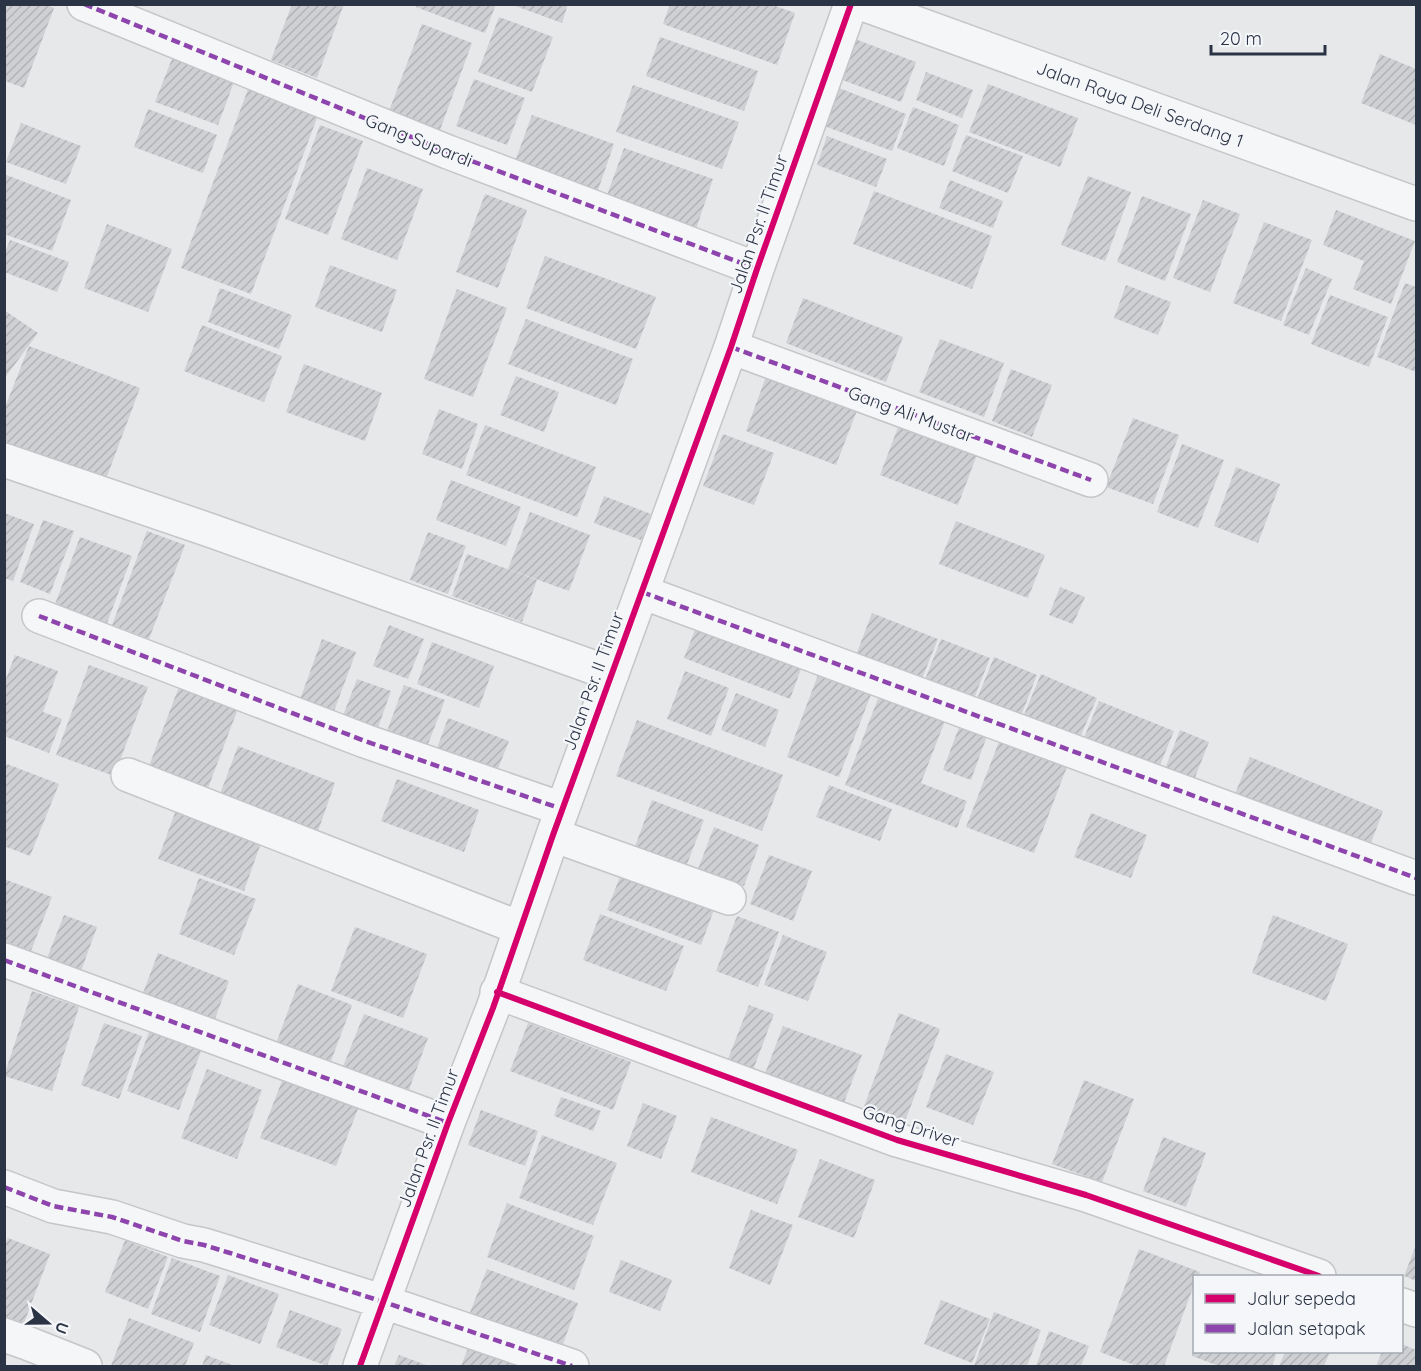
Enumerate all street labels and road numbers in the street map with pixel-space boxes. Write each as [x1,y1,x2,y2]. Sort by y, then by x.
street label: Jalan Raya Deli Serdang 1 [1033,56,1247,152]
street label: Gang Supardi [362,108,476,172]
street label: Jalan Psr. II Timur [723,151,793,297]
street label: Gang Ali Mustar [845,381,977,447]
street label: Jalan Psr. II Timur [557,608,629,754]
street label: Jalan Psr. II Timur [392,1065,464,1211]
street label: Gang Driver [860,1100,962,1152]

